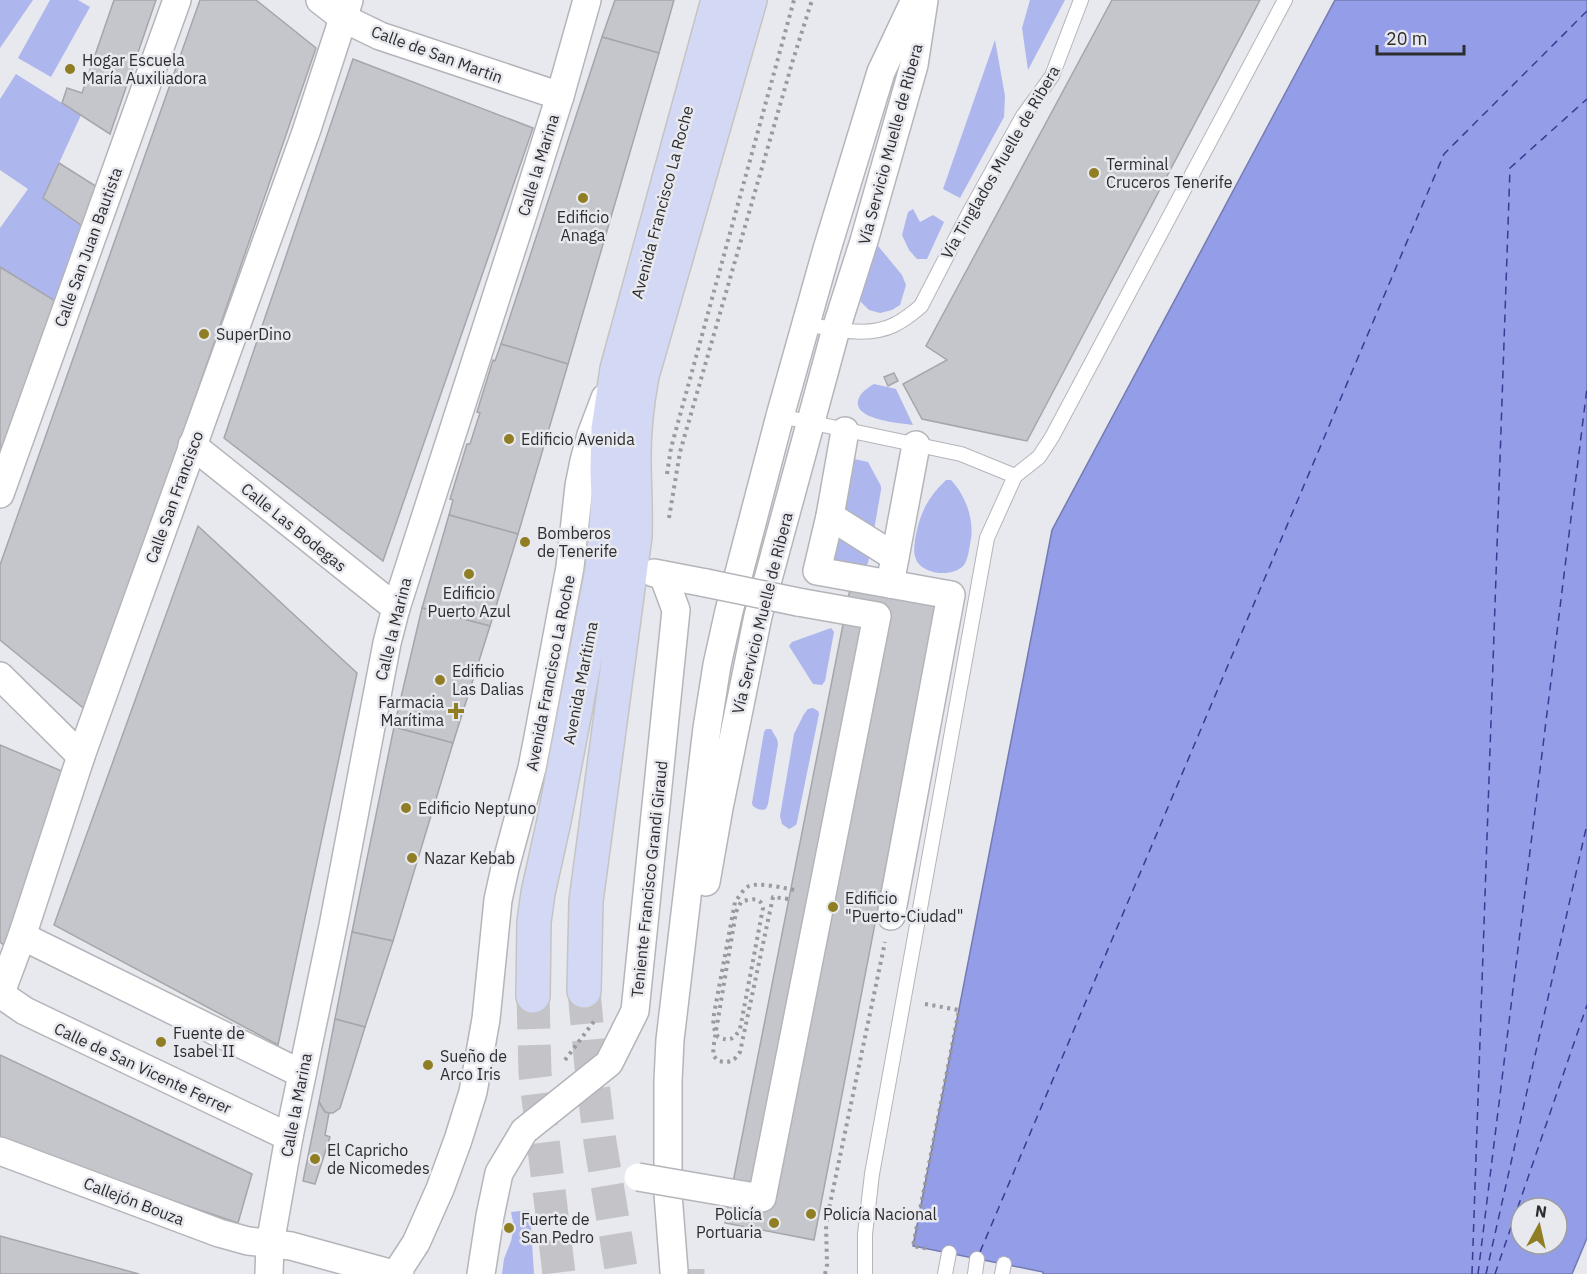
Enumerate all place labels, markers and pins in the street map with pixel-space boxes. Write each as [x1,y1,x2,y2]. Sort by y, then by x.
place label: Hogar Escuela María Auxiliadora [82,50,207,88]
marker: Hogar Escuela María Auxiliadora [63,62,77,76]
place label: Terminal Cruceros Tenerife [1106,154,1233,192]
marker: Terminal Cruceros Tenerife [1087,166,1101,180]
marker: Edificio Anaga [576,191,590,205]
place label: Edificio Anaga [557,207,609,245]
place label: SuperDino [216,324,291,344]
marker: SuperDino [197,327,211,341]
place label: Edificio Avenida [521,429,635,449]
marker: Edificio Avenida [502,432,516,446]
place label: Bomberos de Tenerife [537,523,618,561]
marker: Bomberos de Tenerife [518,535,532,549]
marker: Edificio Puerto Azul [462,567,476,581]
place label: Edificio Puerto Azul [427,583,511,621]
place label: Edificio Las Dalias [452,661,524,699]
marker: Edificio Las Dalias [433,673,447,687]
place label: Farmacia Marítima [378,692,444,730]
marker: Farmacia Marítima [449,704,463,718]
place label: Edificio Neptuno [418,798,536,818]
marker: Edificio Neptuno [399,801,413,815]
place label: Nazar Kebab [424,848,515,868]
marker: Nazar Kebab [405,851,419,865]
place label: Edificio "Puerto-Ciudad" [845,888,963,926]
marker: Edificio "Puerto-Ciudad" [826,900,840,914]
place label: Fuente de Isabel II [173,1023,245,1061]
marker: Fuente de Isabel II [154,1035,168,1049]
place label: Sueño de Arco Iris [440,1046,507,1084]
marker: Sueño de Arco Iris [421,1058,435,1072]
place label: El Capricho de Nicomedes [327,1140,430,1178]
marker: El Capricho de Nicomedes [308,1152,322,1166]
place label: Policía Portuaria [696,1204,762,1242]
place label: Policía Nacional [823,1204,937,1224]
marker: Policía Nacional [804,1207,818,1221]
place label: Fuerte de San Pedro [521,1209,594,1247]
marker: Policía Portuaria [767,1216,781,1230]
marker: Fuerte de San Pedro [502,1221,516,1235]

